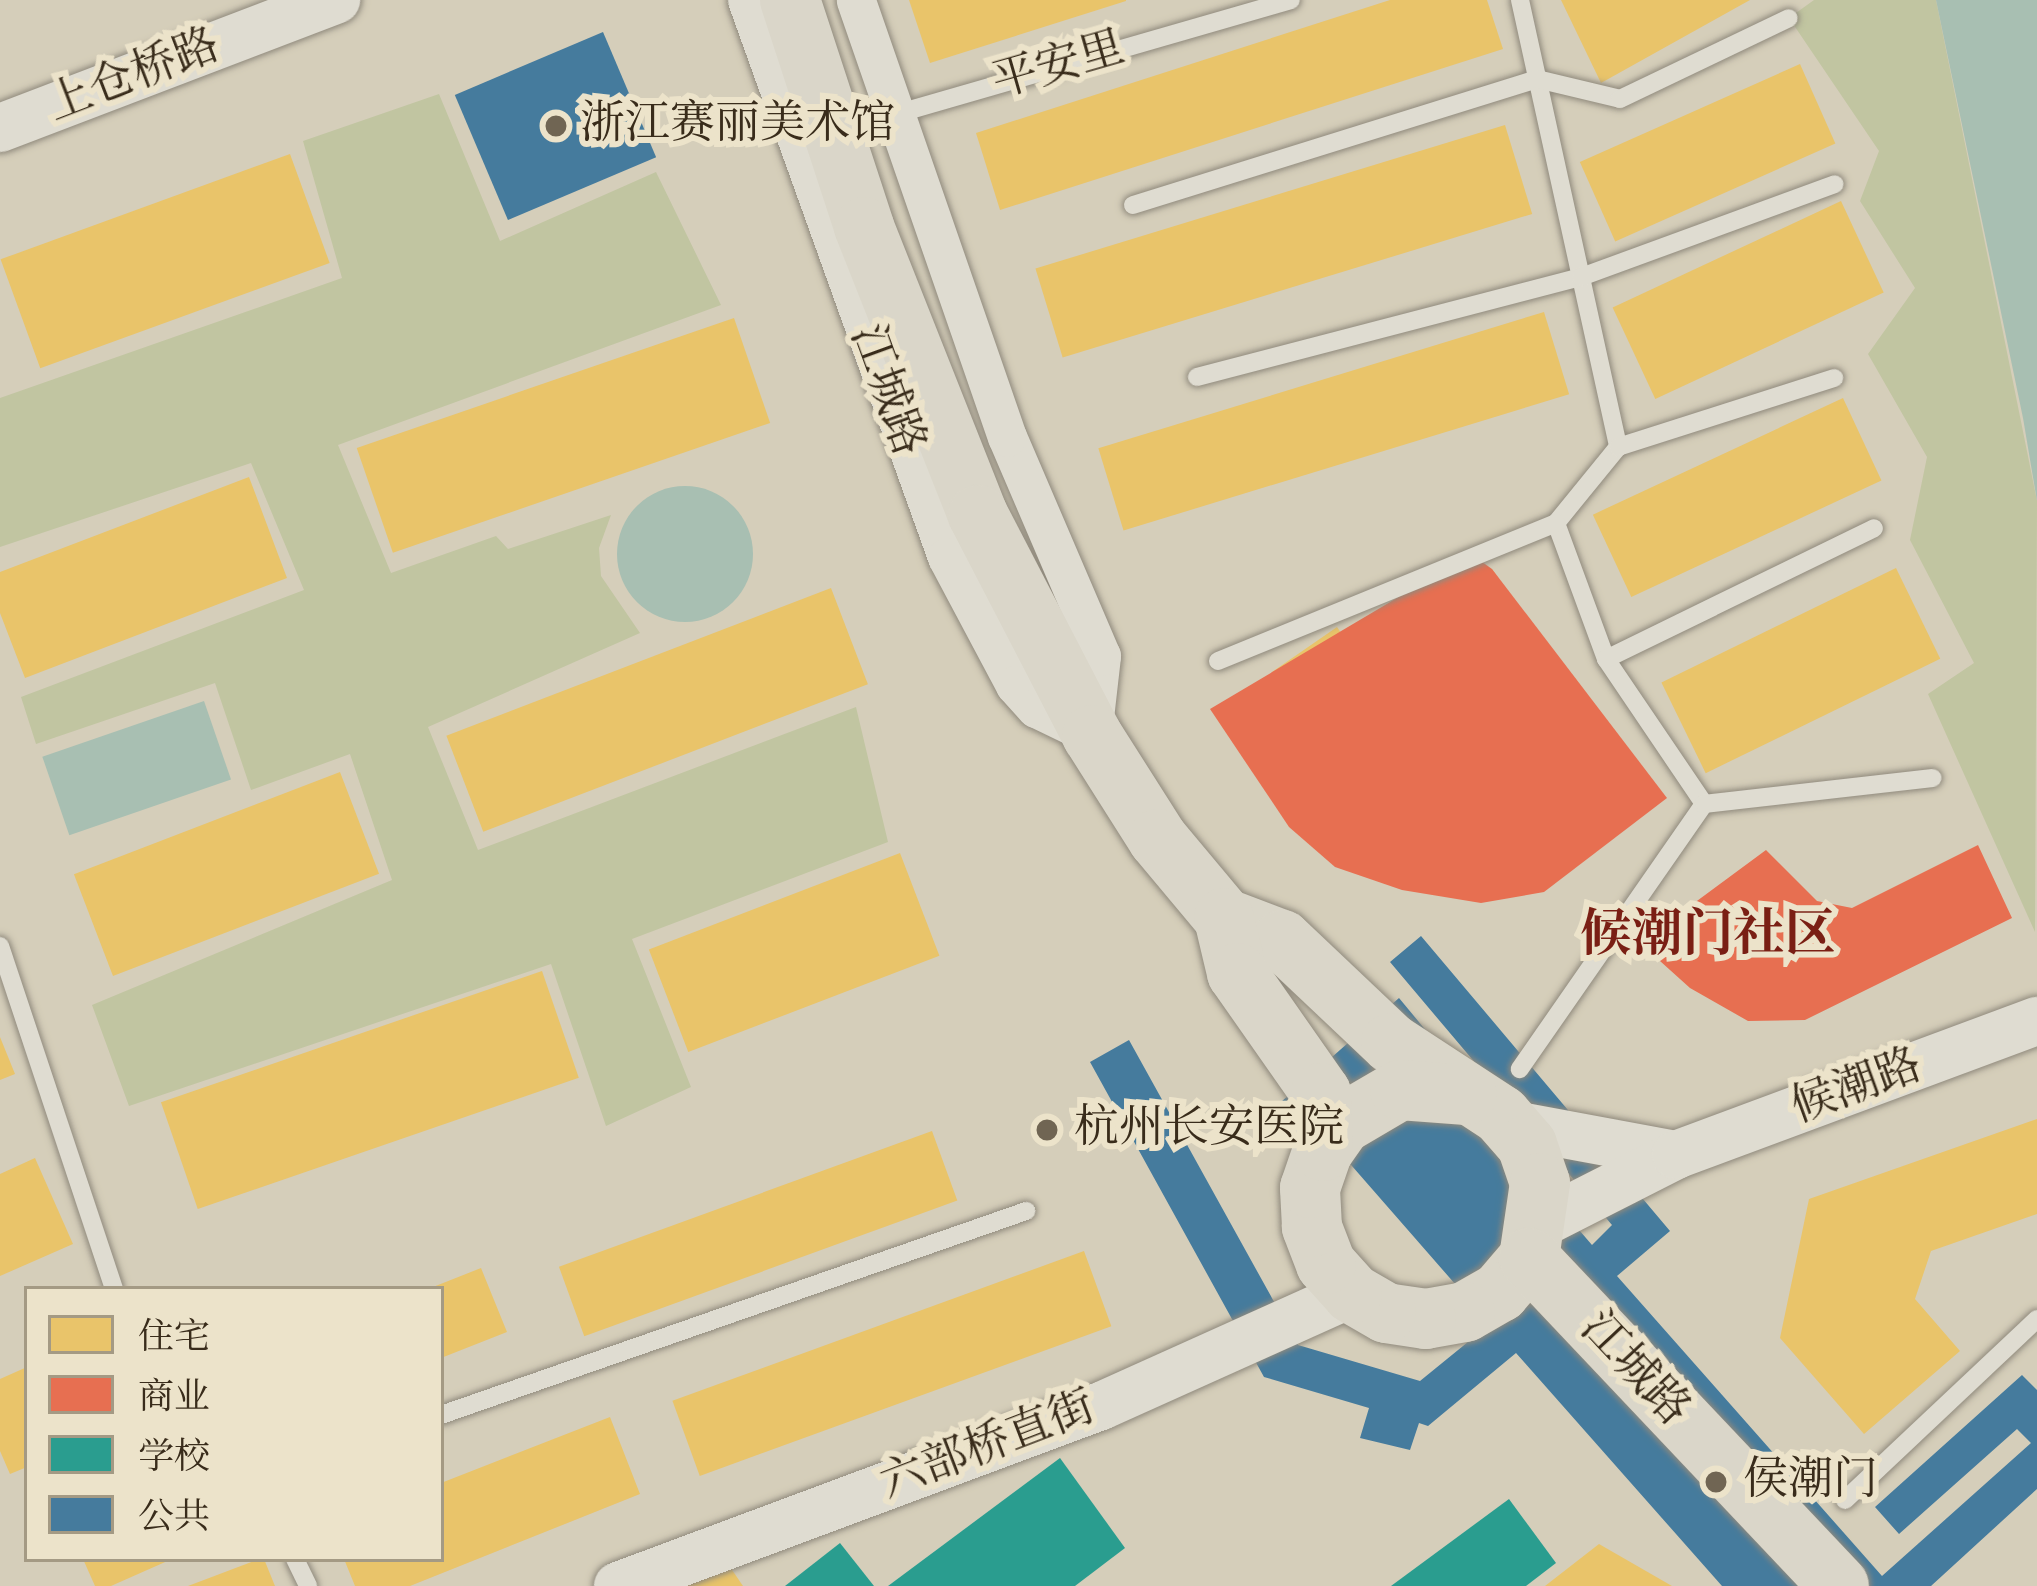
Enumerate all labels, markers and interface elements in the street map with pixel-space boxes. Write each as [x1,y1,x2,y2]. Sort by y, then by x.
street label: 上仓桥路 [40,20,228,134]
street label: 平安里 [987,22,1131,112]
place label: 浙江赛丽美术馆 [580,99,895,153]
marker: 浙江赛丽美术馆 [543,113,569,139]
street label: 江城路 [838,318,934,464]
district label: 候潮门社区 [1581,906,1835,968]
street label: 候潮路 [1784,1040,1930,1136]
place label: 杭州长安医院 [1074,1103,1344,1157]
marker: 杭州长安医院 [1031,1114,1063,1146]
legend [24,1286,444,1562]
street label: 江城路 [1568,1302,1700,1438]
text: 住宅 [138,1321,210,1357]
text: 商业 [138,1381,210,1417]
street label: 六部桥直街 [873,1381,1103,1513]
text: 学校 [138,1441,210,1477]
place label: 侯潮门 [1743,1455,1878,1509]
marker: 侯潮门 [1700,1466,1732,1498]
text: 公共 [138,1501,210,1537]

